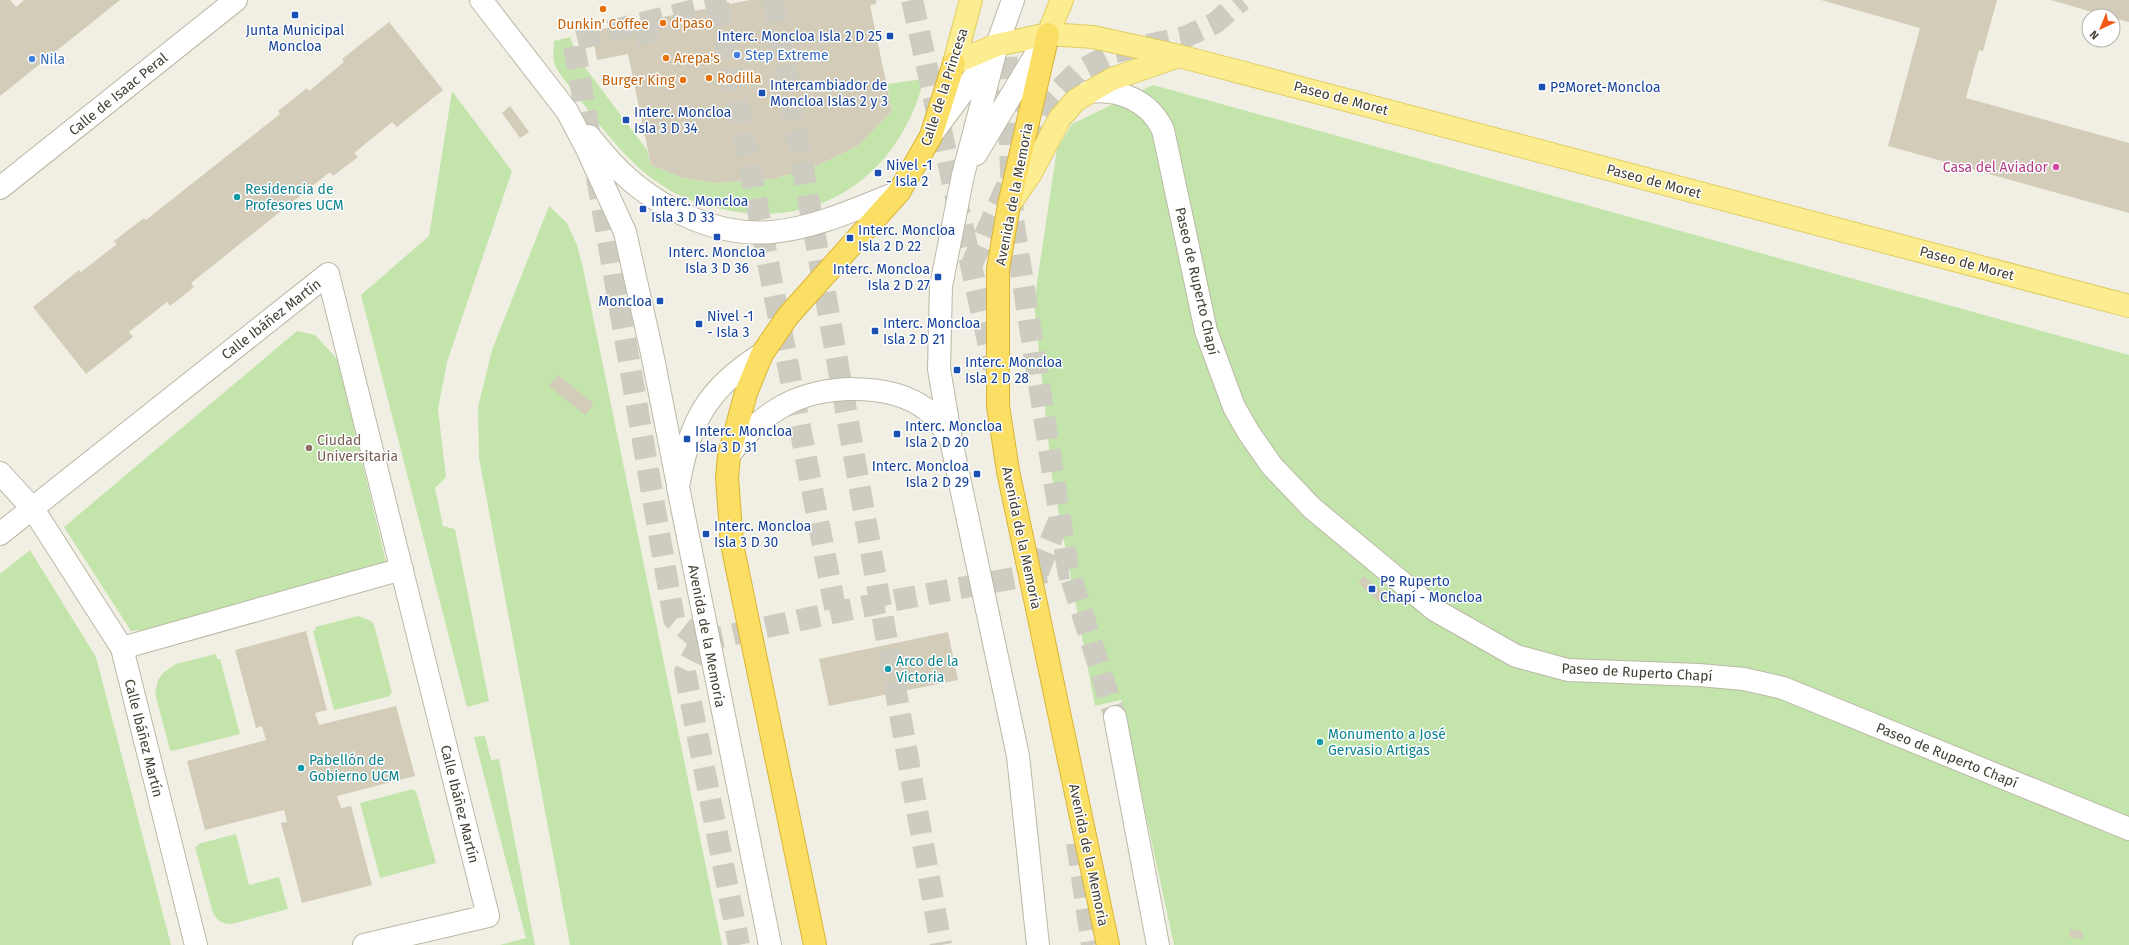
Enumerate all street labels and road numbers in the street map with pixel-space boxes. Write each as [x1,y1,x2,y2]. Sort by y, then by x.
street label: Calle de la Princesa [917,26,972,148]
street label: Calle de Isaac Peral [65,49,171,139]
street label: Paseo de Moret [1292,78,1391,120]
street label: Avenida de la Memoria [992,121,1037,267]
street label: Paseo de Moret [1605,161,1704,203]
street label: Paseo de Ruperto Chapí [1171,206,1222,357]
street label: Paseo de Moret [1918,243,2017,285]
street label: Calle Ibáñez Martín [218,275,324,363]
street label: Avenida de la Memoria [998,465,1045,611]
street label: Avenida de la Memoria [684,563,729,709]
street label: Paseo de Ruperto Chapí [1561,660,1713,685]
street label: Calle Ibáñez Martín [121,677,166,799]
street label: Paseo de Ruperto Chapí [1874,719,2020,792]
street label: Calle Ibáñez Martín [437,743,482,865]
street label: Avenida de la Memoria [1065,782,1112,928]

